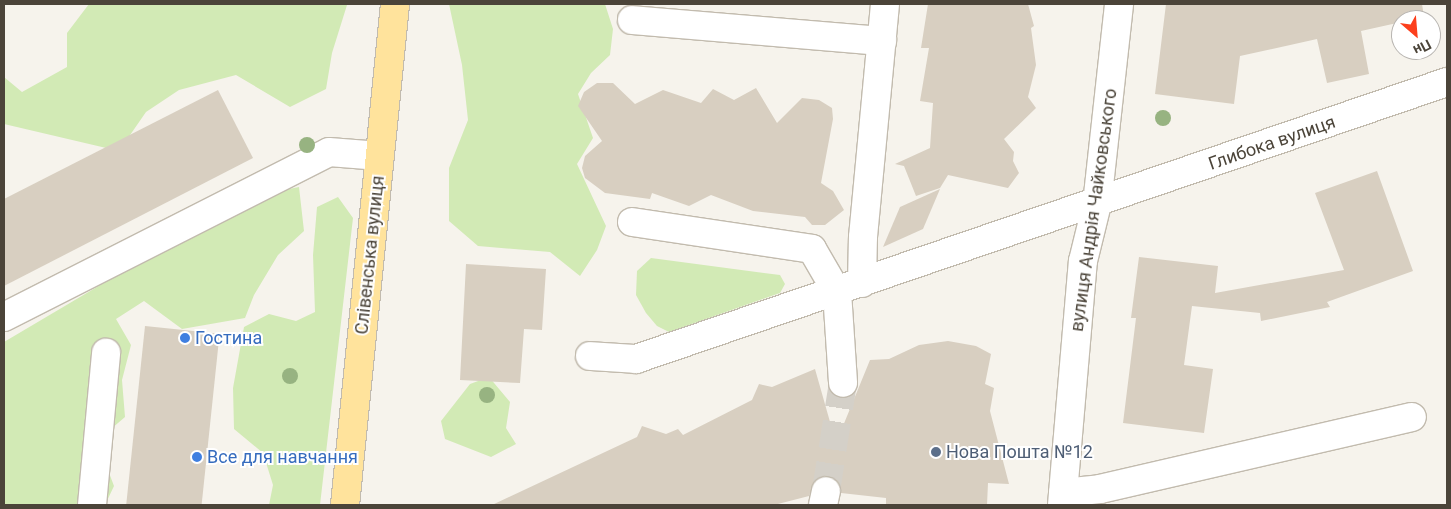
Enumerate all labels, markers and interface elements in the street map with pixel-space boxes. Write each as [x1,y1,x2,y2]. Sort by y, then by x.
north arrow [1391,10,1441,60]
text: Пн [1411,36,1434,59]
street label: вулиця Андрія Чайковського [1066,87,1122,333]
street label: Глибока вулиця [1206,111,1338,175]
street label: Слівенська вулиця [351,174,389,336]
place label: Гостина [195,327,262,349]
marker: Гостина [179,332,191,344]
place label: Нова Пошта №12 [946,441,1093,463]
place label: Все для навчання [207,446,358,468]
marker: Нова Пошта №12 [930,446,942,458]
marker: Все для навчання [191,451,203,463]

